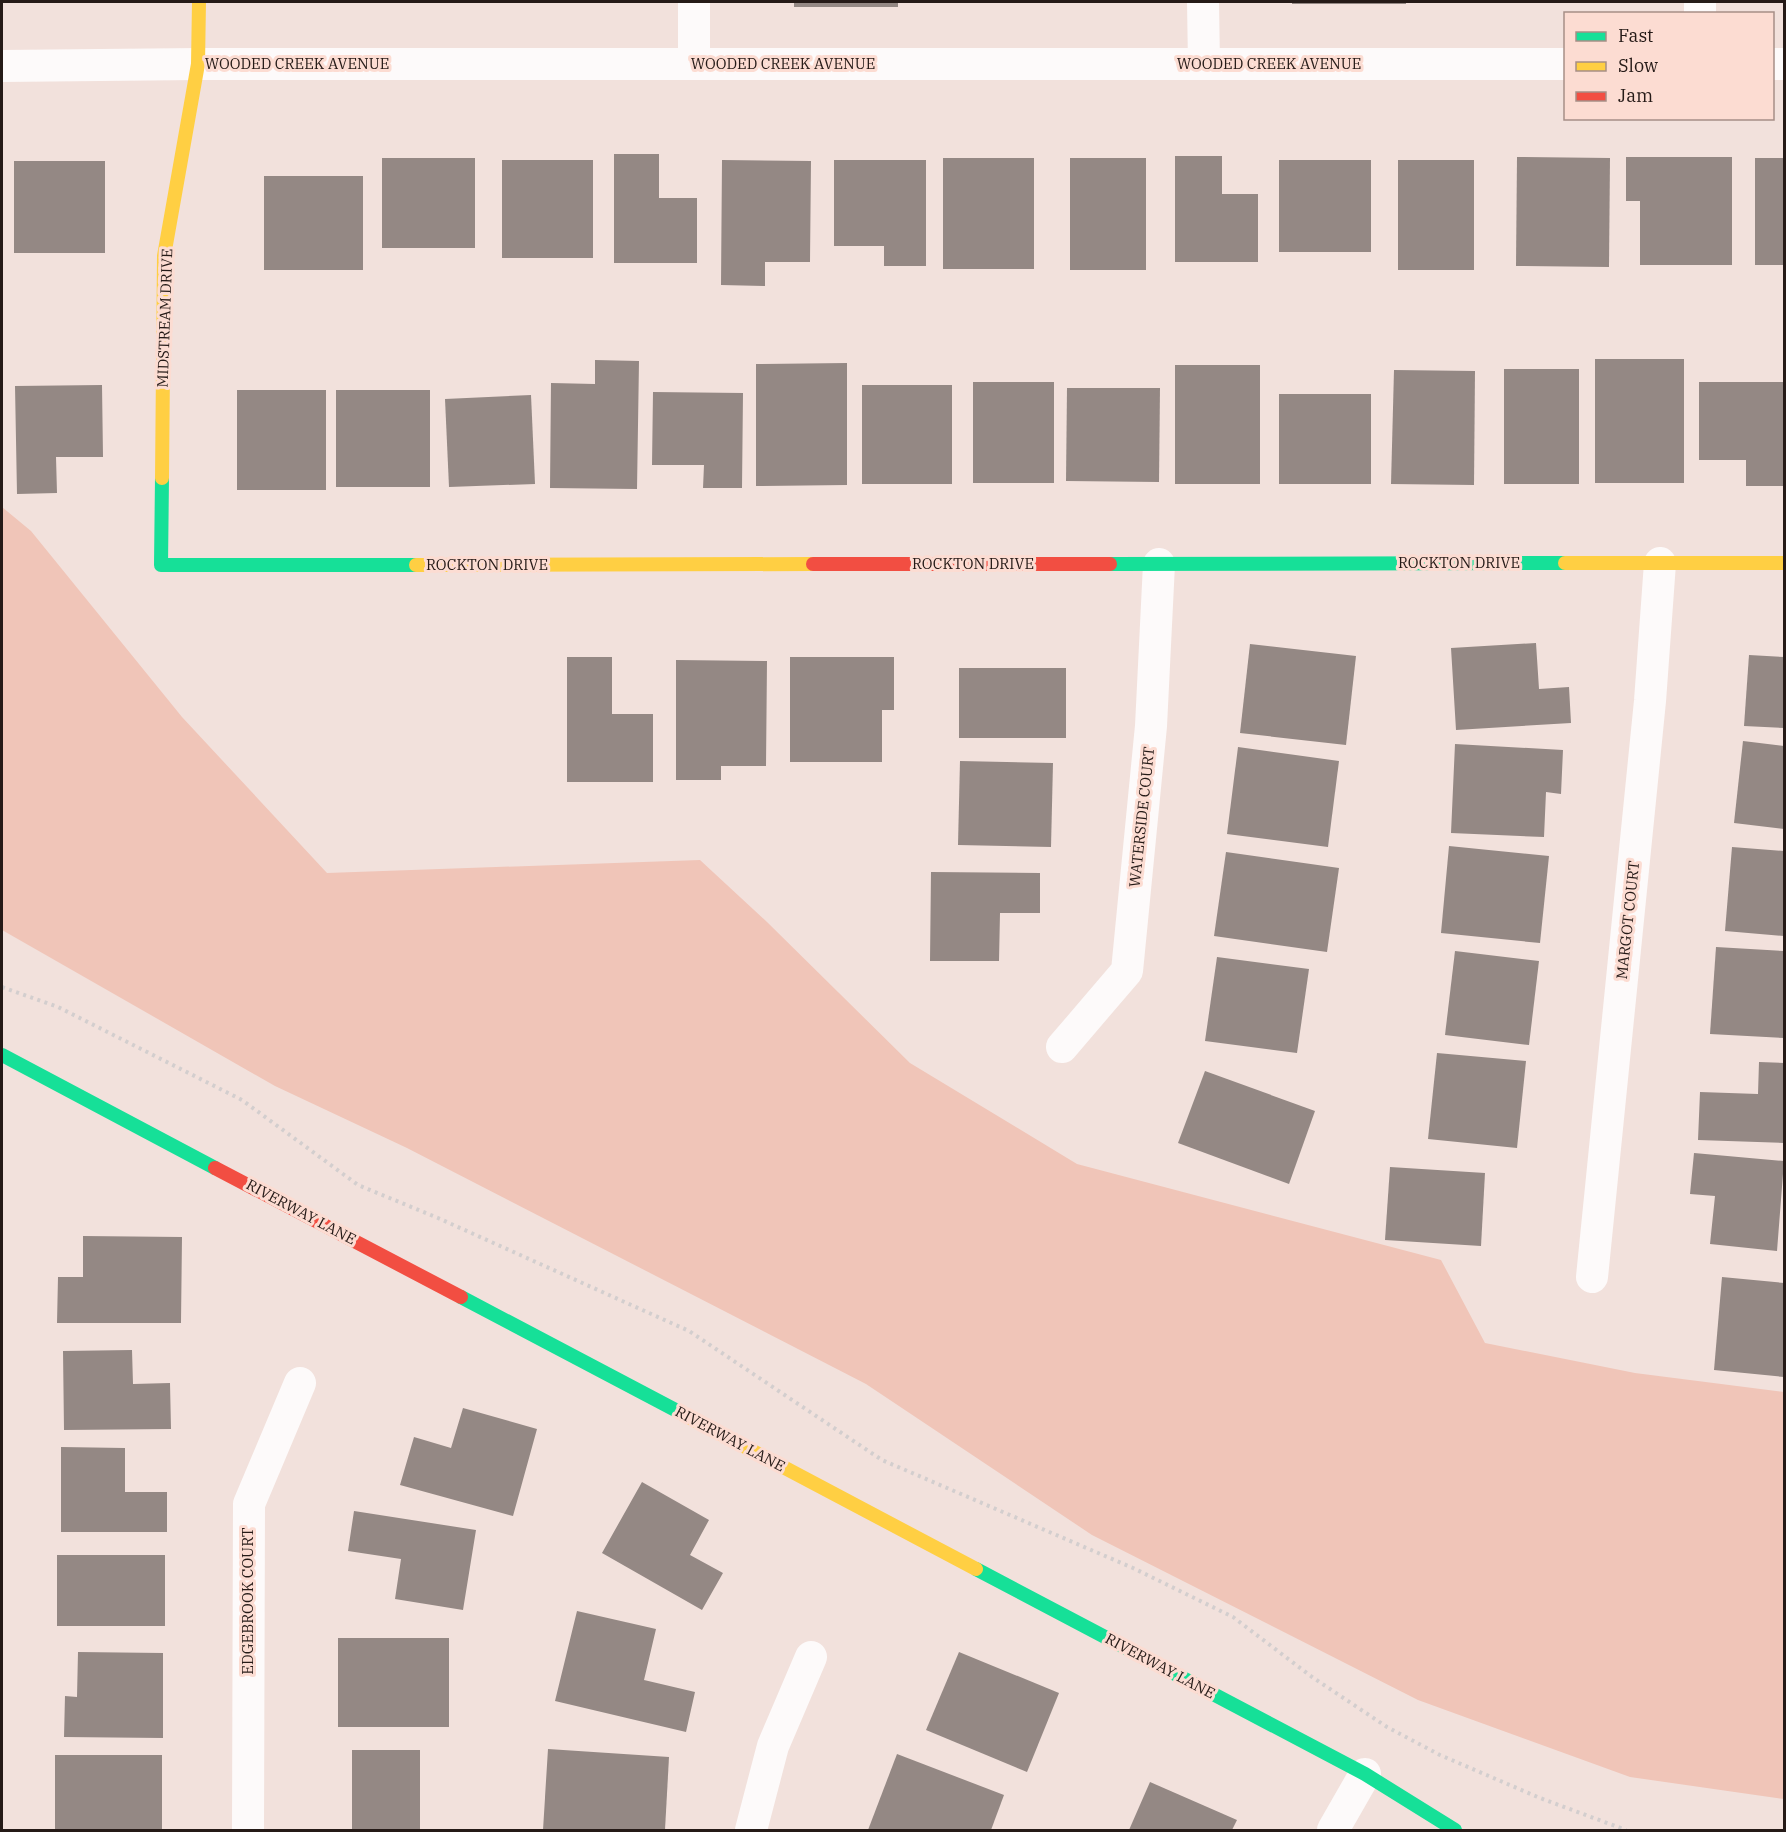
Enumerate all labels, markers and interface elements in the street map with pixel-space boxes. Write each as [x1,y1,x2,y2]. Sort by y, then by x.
legend [1564,12,1774,120]
text: Fast [1618,24,1653,47]
street label: WOODED CREEK AVENUE [205,54,389,73]
street label: WOODED CREEK AVENUE [691,54,875,73]
street label: WOODED CREEK AVENUE [1177,54,1361,73]
text: Slow [1618,54,1658,77]
text: Jam [1618,84,1653,107]
street label: MIDSTREAM DRIVE [153,248,176,388]
street label: ROCKTON DRIVE [1398,553,1520,572]
street label: ROCKTON DRIVE [912,554,1034,573]
street label: ROCKTON DRIVE [426,555,548,574]
street label: WATERSIDE COURT [1125,745,1158,888]
street label: MARGOT COURT [1612,860,1643,980]
street label: RIVERWAY LANE [243,1175,359,1249]
street label: RIVERWAY LANE [672,1402,788,1476]
street label: EDGEBROOK COURT [238,1527,257,1675]
street label: RIVERWAY LANE [1102,1629,1218,1703]

